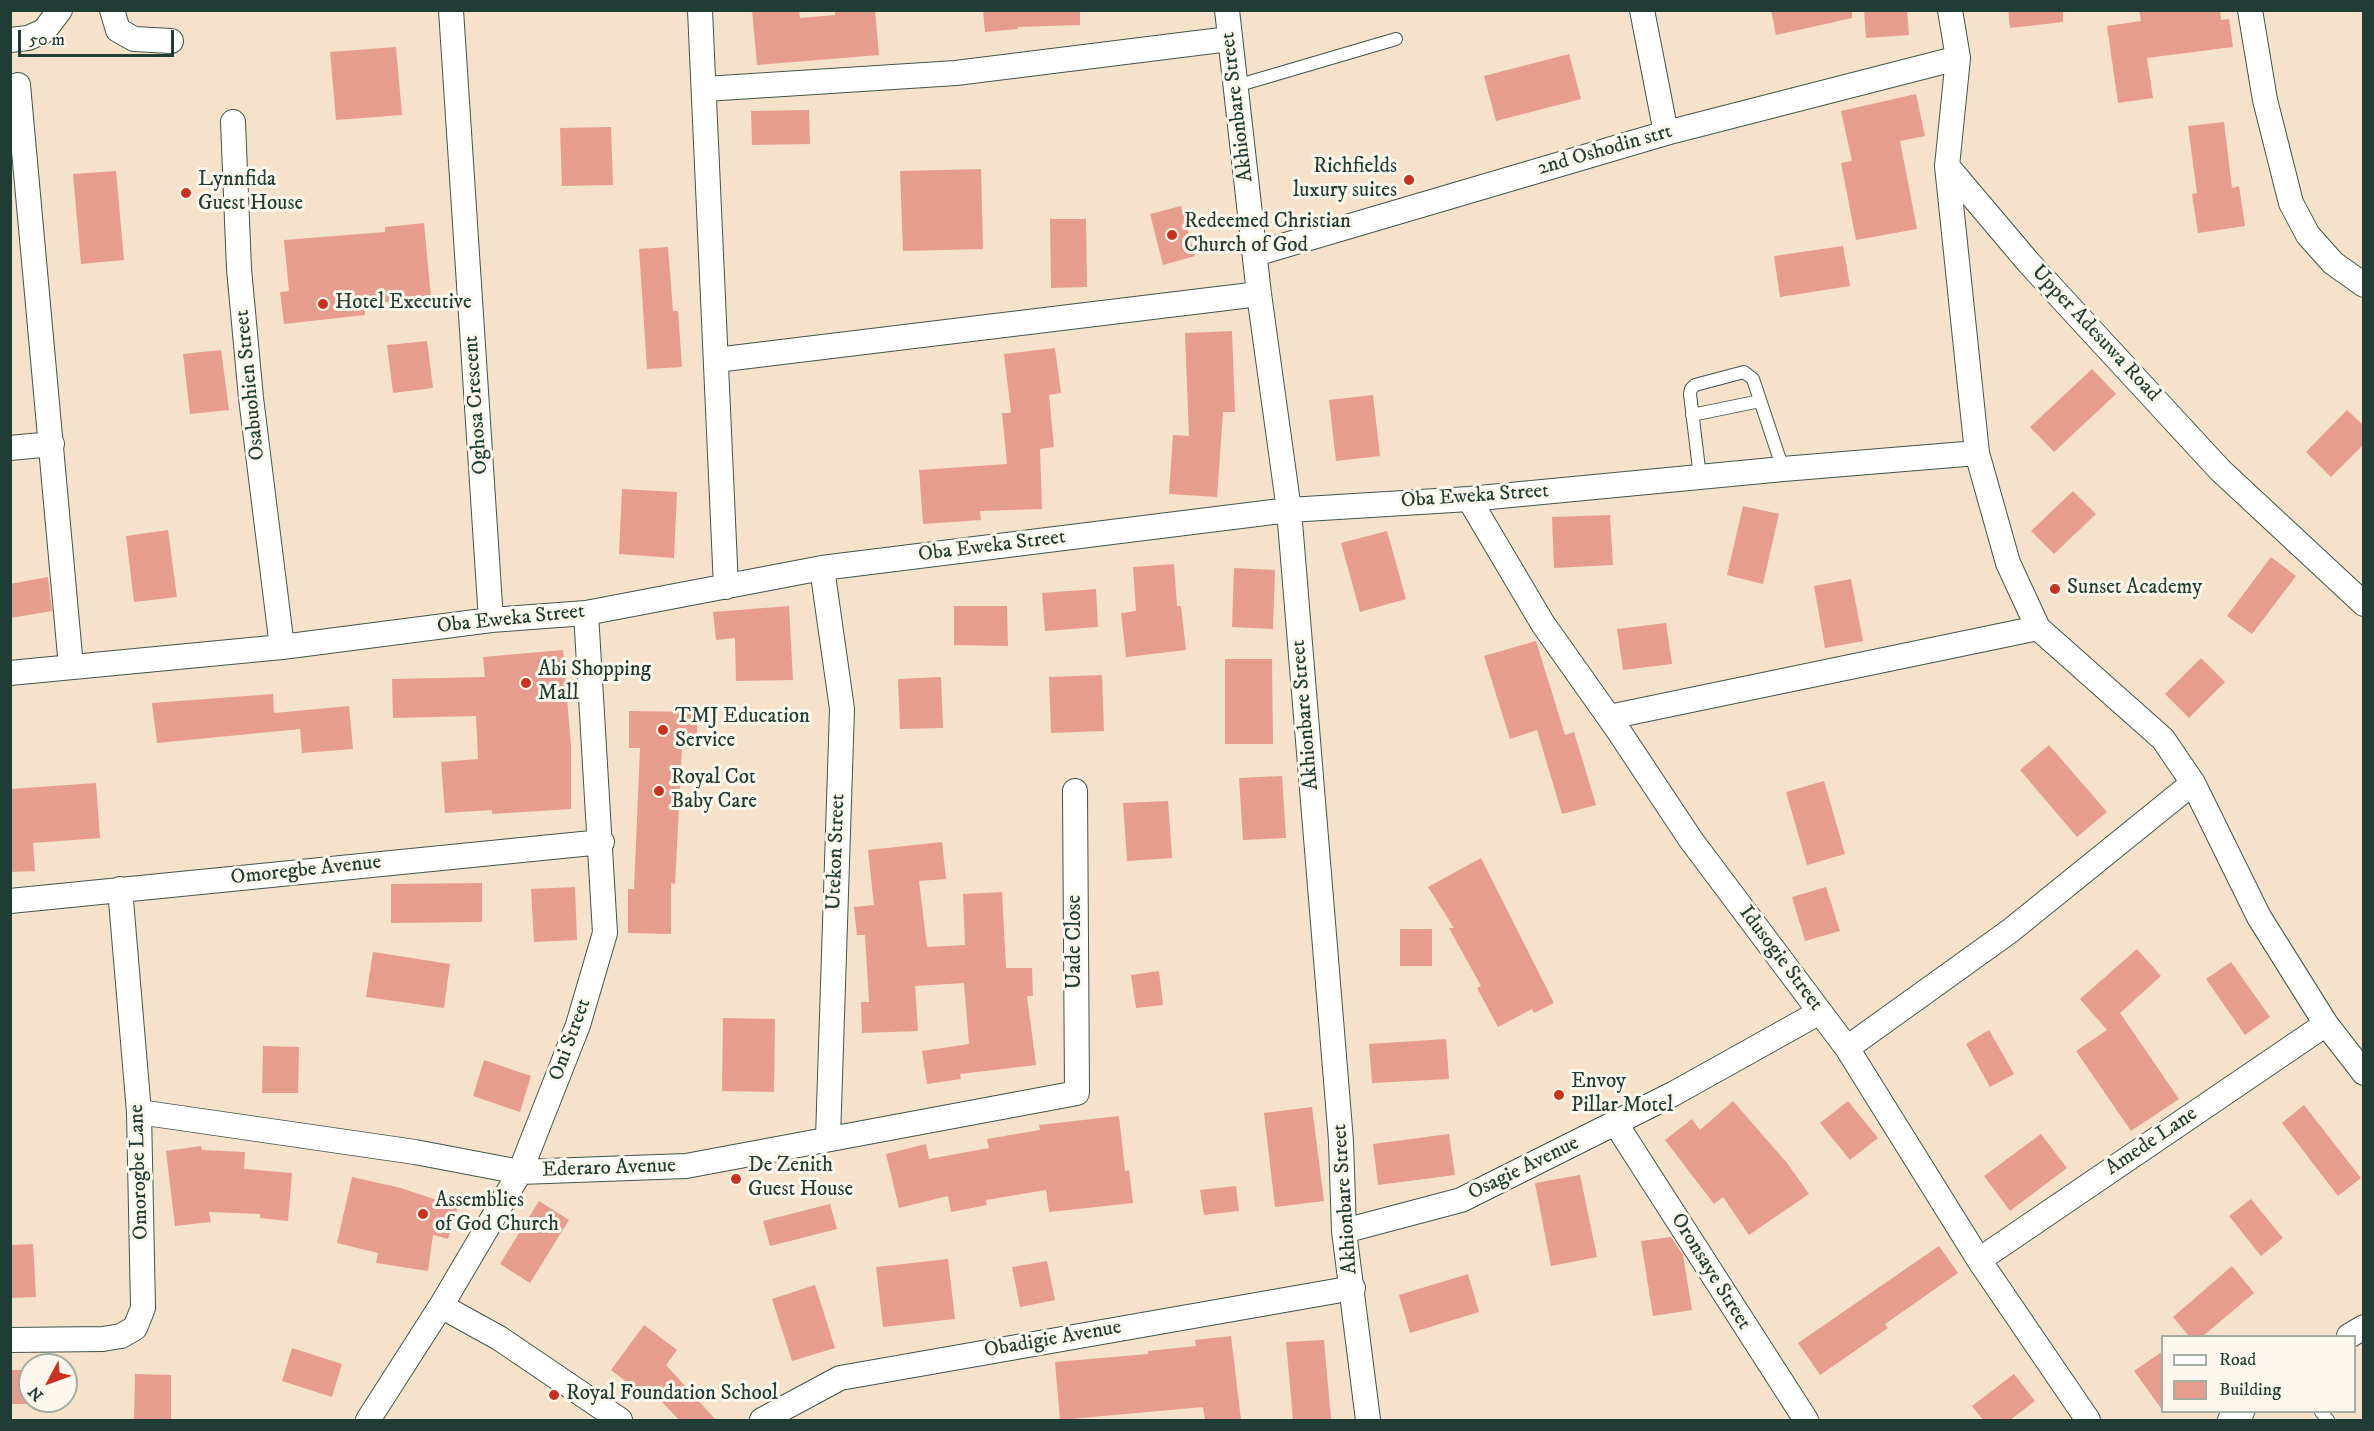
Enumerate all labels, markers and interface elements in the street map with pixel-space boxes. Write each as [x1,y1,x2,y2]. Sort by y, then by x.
scale bar [21,18,177,56]
text: 50 m [29,29,65,51]
street label: Akhionbare Street [1216,31,1260,183]
street label: 2nd Oshodin strt [1535,120,1675,182]
place label: Richfields luxury suites [1293,155,1397,205]
place label: Lynnfida Guest House [198,168,303,218]
marker: Richfields luxury suites [1402,173,1416,187]
marker: Lynnfida Guest House [179,186,193,200]
place label: Redeemed Christian Church of God [1184,210,1351,260]
marker: Redeemed Christian Church of God [1165,228,1179,242]
street label: Upper Adesuwa Road [2025,260,2165,408]
place label: Hotel Executive [335,291,472,317]
marker: Hotel Executive [316,297,330,311]
street label: Osabuohien Street [231,309,271,461]
street label: Oghosa Crescent [460,335,494,475]
street label: Oba Eweka Street [1400,479,1550,515]
street label: Oba Eweka Street [917,525,1067,569]
place label: Sunset Academy [2067,576,2202,602]
marker: Sunset Academy [2048,582,2062,596]
street label: Oba Eweka Street [436,600,586,640]
street label: Akhionbare Street [1287,639,1325,791]
place label: Abi Shopping Mall [538,658,651,708]
marker: Abi Shopping Mall [519,676,533,690]
place label: TMJ Education Service [675,705,810,755]
marker: TMJ Education Service [656,723,670,737]
place label: Royal Cot Baby Care [671,766,757,816]
marker: Royal Cot Baby Care [652,784,666,798]
street label: Utekon Street [822,793,852,911]
street label: Omoregbe Avenue [230,851,382,891]
street label: Uade Close [1063,895,1089,989]
street label: Idusogie Street [1732,902,1828,1016]
street label: Oni Street [545,996,597,1084]
place label: Envoy Pillar Motel [1571,1070,1673,1120]
marker: Envoy Pillar Motel [1552,1088,1566,1102]
street label: Amede Lane [2101,1102,2203,1182]
street label: Omorogbe Lane [125,1104,155,1240]
street label: Akhionbare Street [1328,1123,1364,1275]
street label: Osagie Avenue [1464,1131,1584,1207]
street label: Ederaro Avenue [542,1154,676,1184]
place label: De Zenith Guest House [748,1154,853,1204]
marker: De Zenith Guest House [729,1172,743,1186]
place label: Assemblies of God Church [435,1189,559,1239]
marker: Assemblies of God Church [416,1207,430,1221]
street label: Oronsaye Street [1664,1209,1756,1335]
street label: Obadigie Avenue [982,1316,1124,1364]
legend [2161,1335,2356,1413]
text: Road [2219,1349,2256,1371]
north arrow [18,1353,78,1413]
text: Building [2219,1379,2281,1401]
text: N [24,1382,48,1405]
place label: Royal Foundation School [566,1382,778,1408]
marker: Royal Foundation School [547,1388,561,1402]

